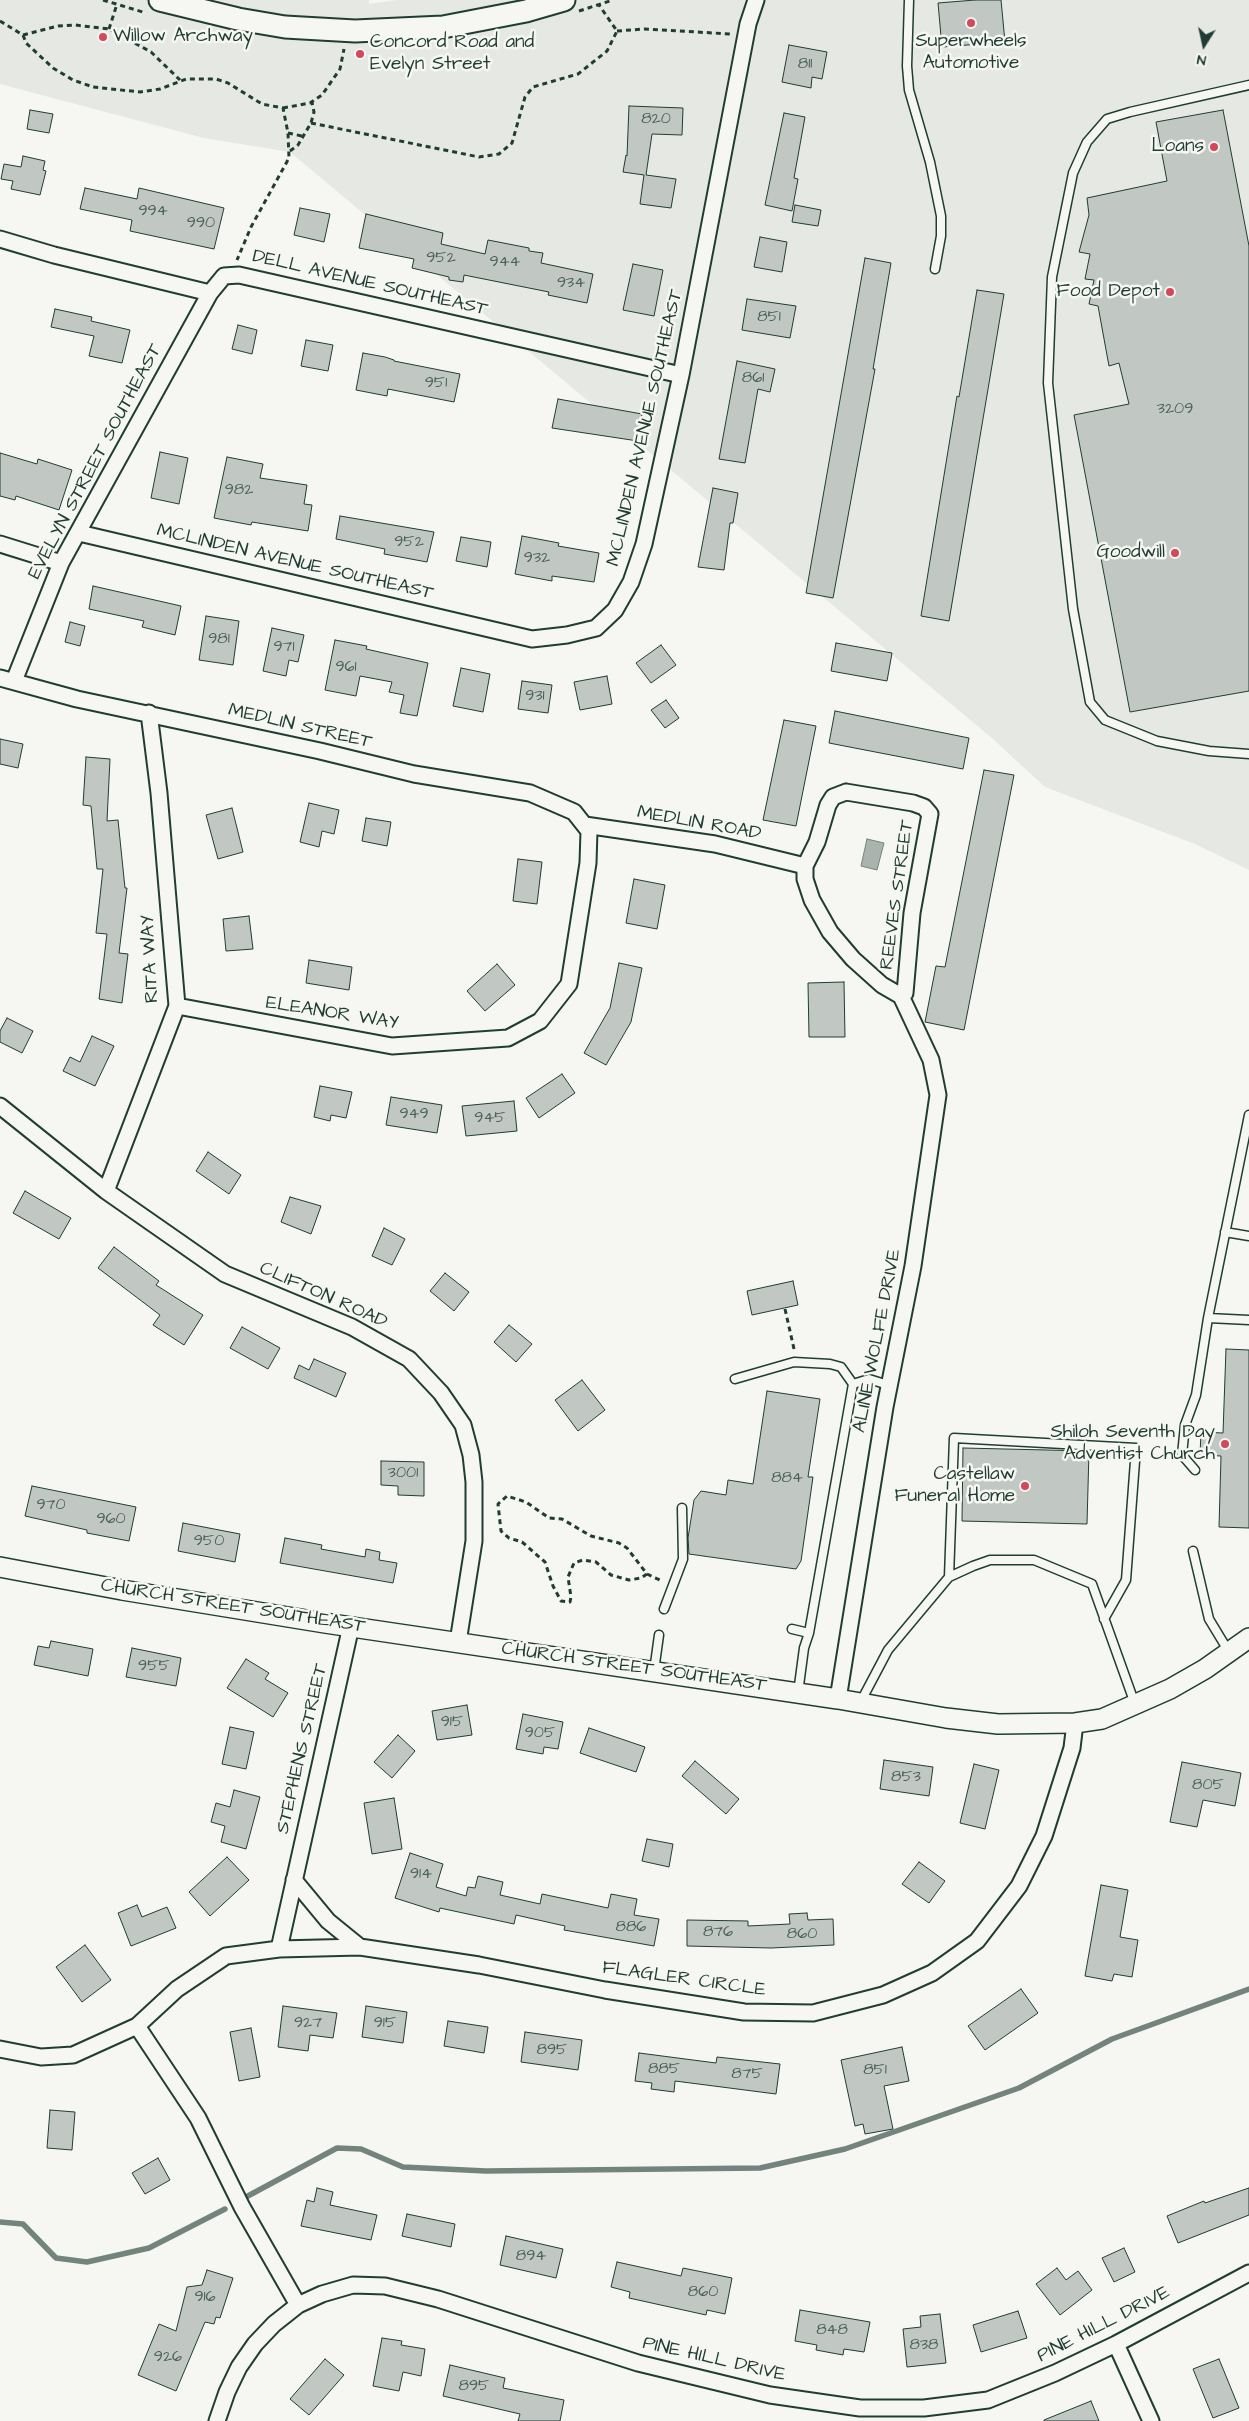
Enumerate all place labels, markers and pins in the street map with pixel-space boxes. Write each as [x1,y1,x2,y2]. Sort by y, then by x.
marker: Superwheels Automotive [965,17,977,29]
place label: Willow Archway [113,26,253,48]
marker: Willow Archway [97,31,109,43]
place label: Superwheels Automotive [915,31,1027,75]
place label: Concord Road and Evelyn Street [370,32,534,76]
marker: Concord Road and Evelyn Street [354,48,366,60]
place label: Loans [1151,136,1204,158]
marker: Loans [1208,141,1220,153]
place label: Food Depot [1057,281,1160,303]
marker: Food Depot [1164,286,1176,298]
place label: Goodwill [1097,542,1165,564]
marker: Goodwill [1169,547,1181,559]
place label: Shiloh Seventh Day Adventist Church [1051,1422,1215,1466]
marker: Shiloh Seventh Day Adventist Church [1219,1438,1231,1450]
place label: Castellaw Funeral Home [894,1464,1015,1508]
marker: Castellaw Funeral Home [1019,1480,1031,1492]

